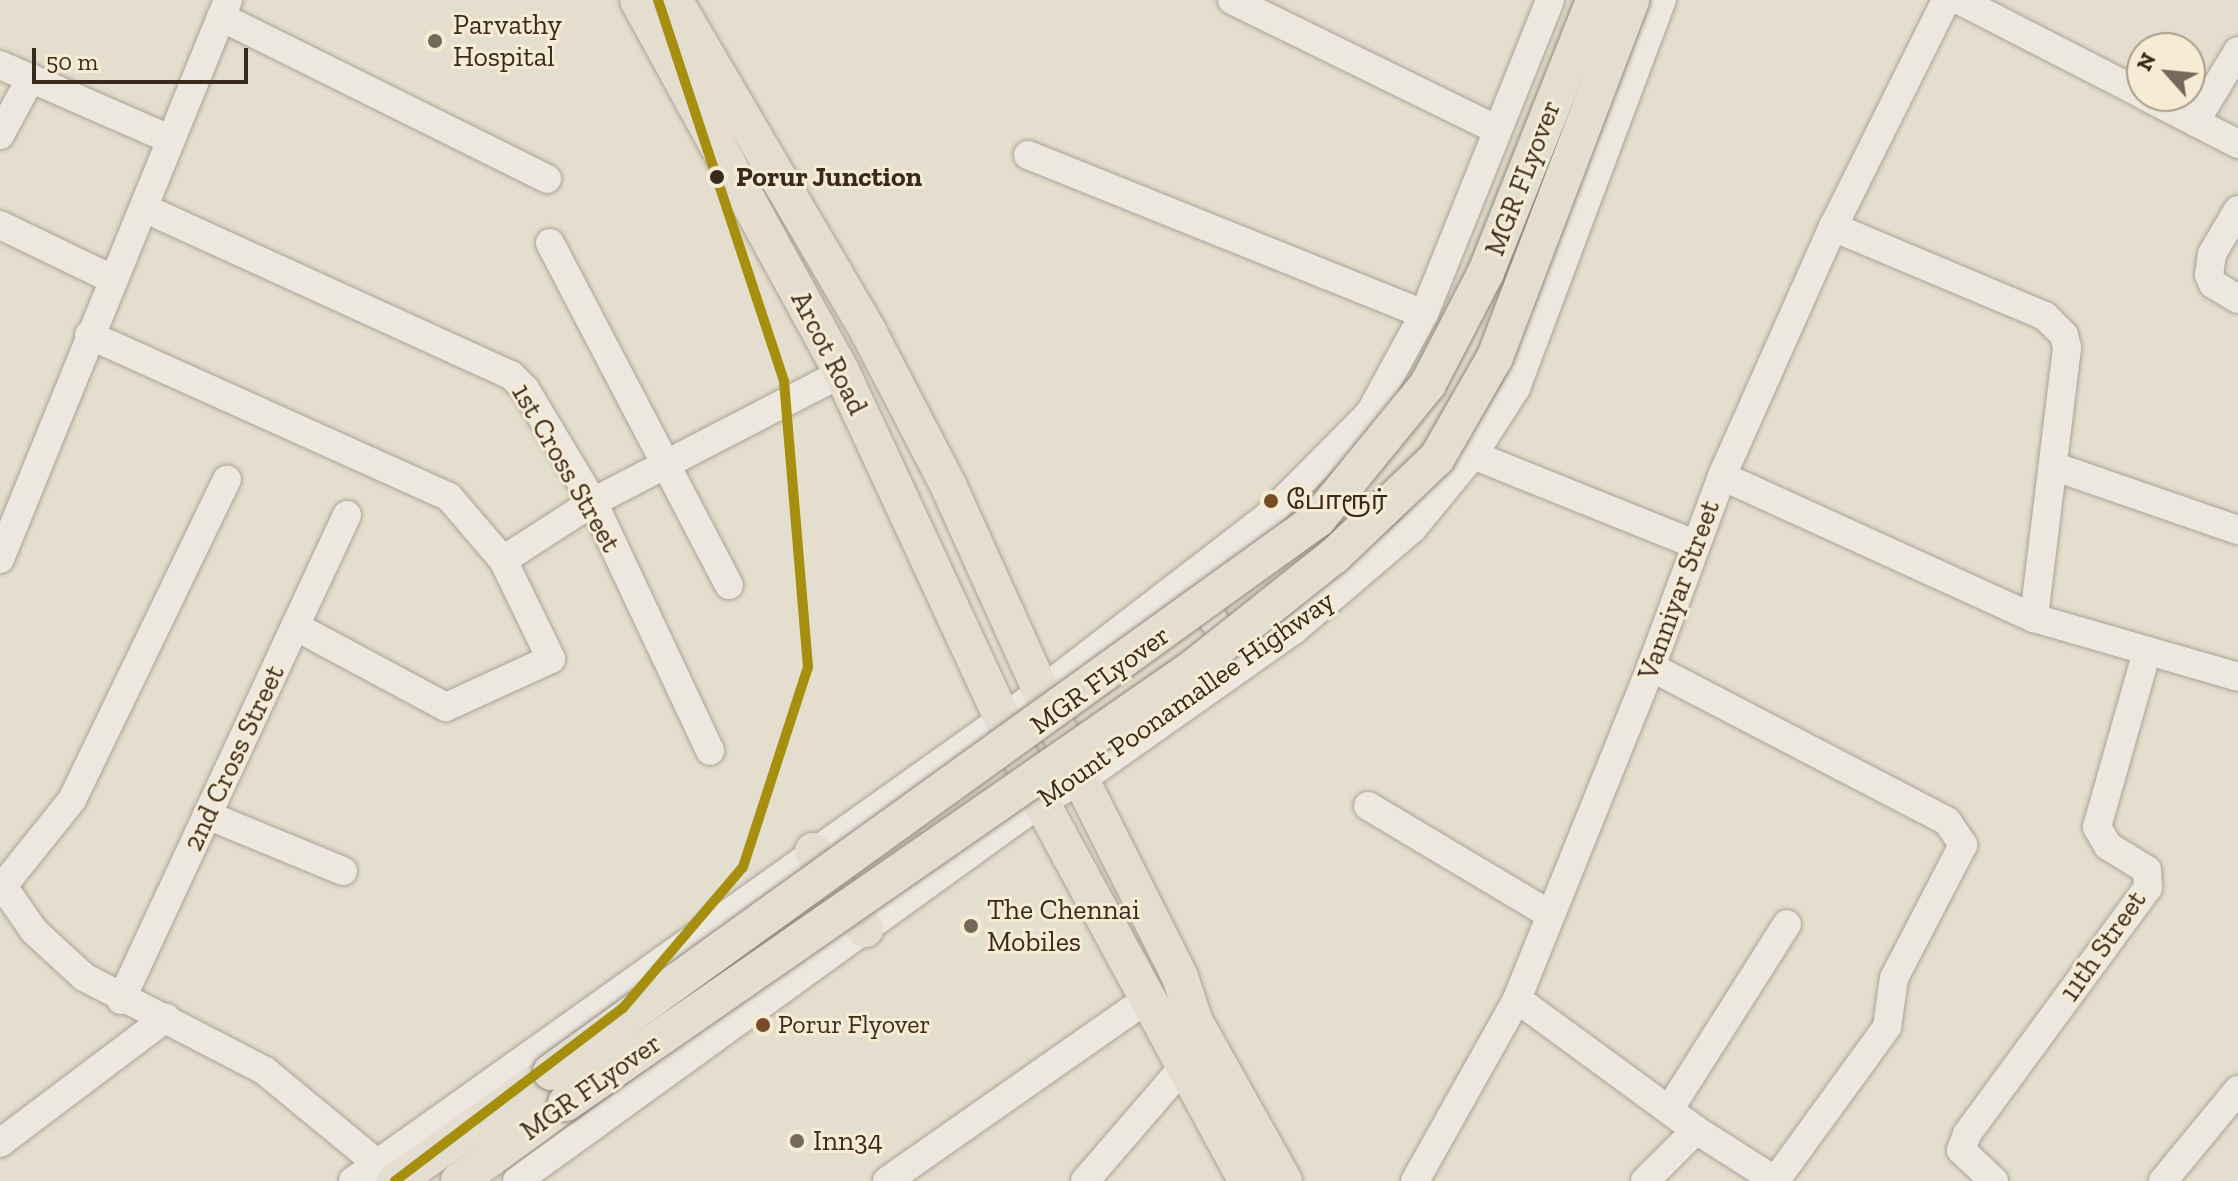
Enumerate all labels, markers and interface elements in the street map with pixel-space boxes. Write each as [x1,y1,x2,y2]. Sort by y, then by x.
place label: Parvathy Hospital [453,8,562,74]
marker: Parvathy Hospital [424,30,446,52]
scale bar [36,32,252,82]
north arrow [2126,32,2206,112]
text: 50 m [46,47,98,76]
text: N [2130,48,2162,75]
street label: MGR FLyover [1478,96,1568,260]
place label: Porur Junction [736,160,923,194]
marker: Porur Junction [705,165,729,189]
street label: Arcot Road [784,286,874,420]
street label: 1st Cross Street [504,378,628,558]
place label: போரூர் [1286,485,1388,517]
marker: போரூர் [1263,493,1279,509]
street label: Vanniyar Street [1631,495,1727,685]
street label: Mount Poonamallee Highway [1031,584,1341,814]
street label: MGR FLyover [1024,618,1176,742]
street label: 2nd Cross Street [176,660,292,856]
street label: 11th Street [2053,884,2153,1008]
place label: The Chennai Mobiles [987,893,1140,959]
marker: The Chennai Mobiles [962,917,980,935]
place label: Porur Flyover [778,1009,931,1041]
marker: Porur Flyover [755,1017,771,1033]
street label: MGR FLyover [514,1026,668,1148]
place label: Inn34 [813,1124,883,1158]
marker: Inn34 [788,1132,806,1150]

